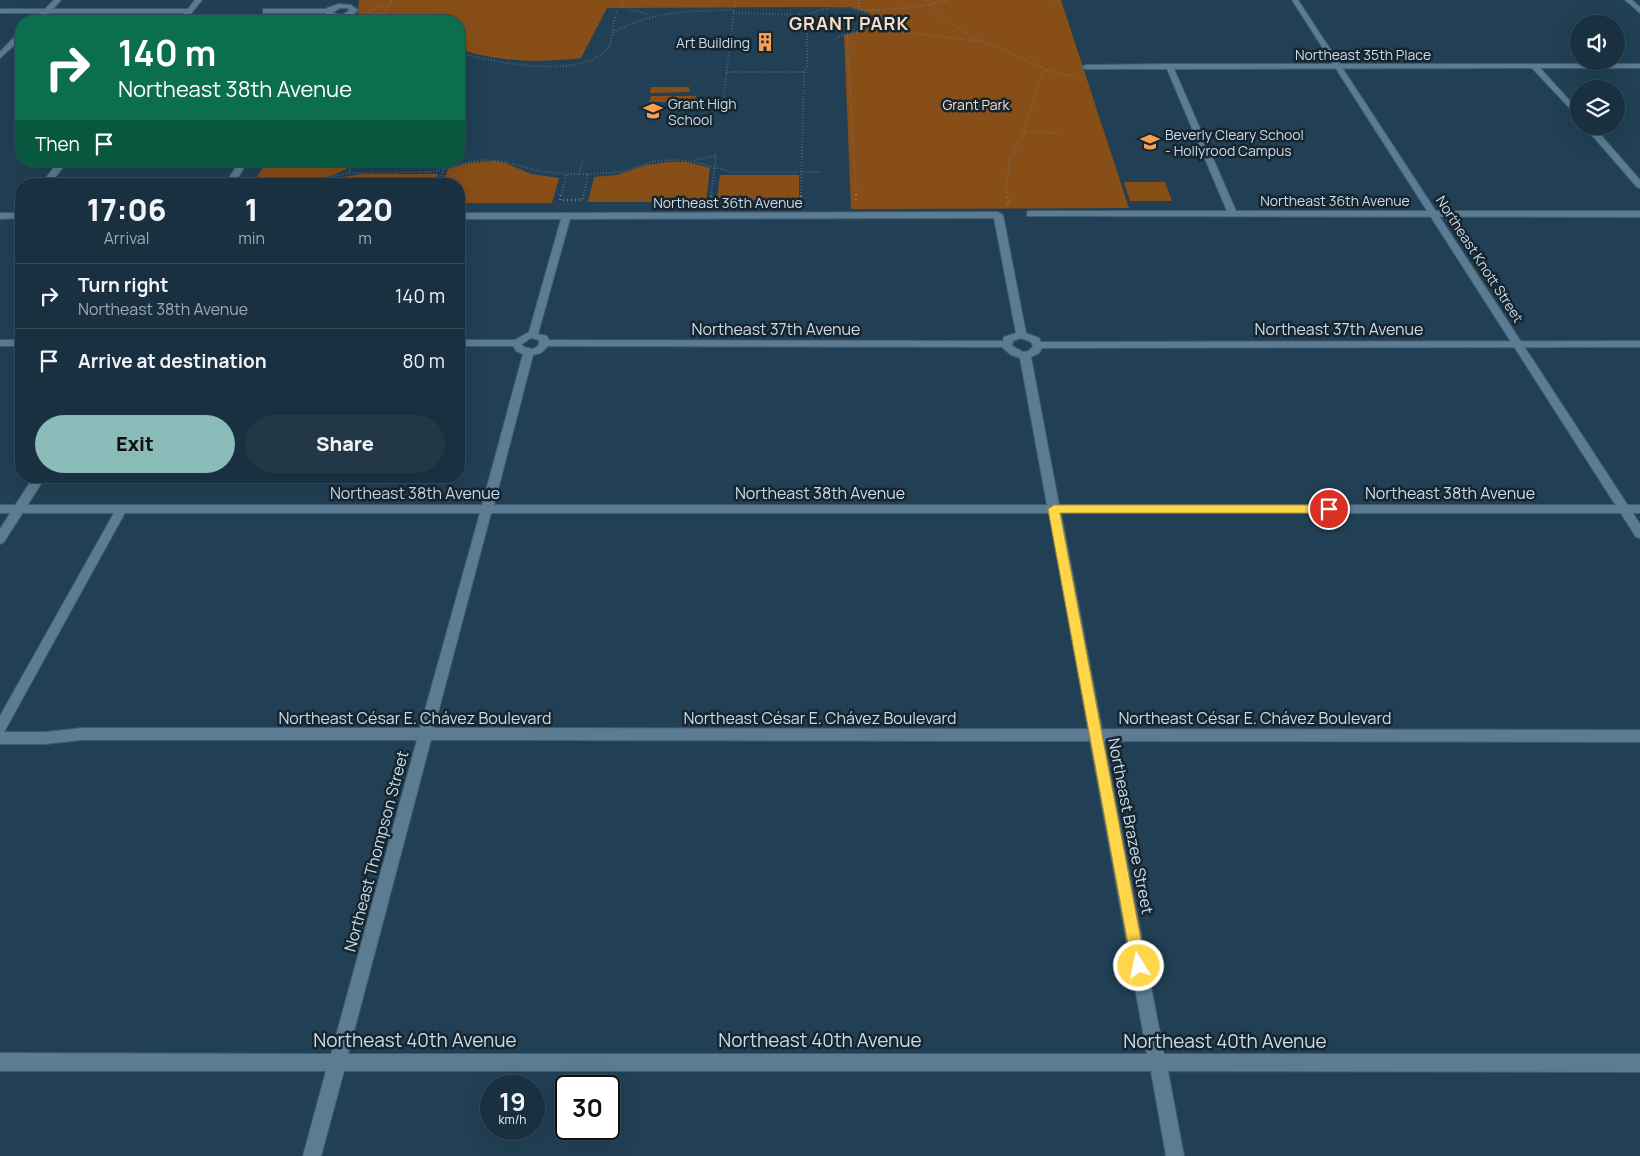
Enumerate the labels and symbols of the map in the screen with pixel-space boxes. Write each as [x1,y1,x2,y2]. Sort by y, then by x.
district label: GRANT PARK [789,11,909,35]
building icon: Art Building [754,31,776,53]
place label: Art Building [676,33,750,52]
street label: Northeast 35th Place [1295,45,1431,64]
place label: Grant High School [668,94,737,129]
park label: Grant Park [942,95,1011,114]
school or university icon: Grant High School [642,100,664,122]
place label: Beverly Cleary School - Hollyrood Campus [1165,125,1304,160]
school or university icon: Beverly Cleary School - Hollyrood Campus [1139,131,1161,153]
street label: Northeast 36th Avenue [1260,191,1410,210]
street label: Northeast Knott Street [1432,192,1528,326]
street label: Northeast 36th Avenue [653,193,803,212]
street label: Northeast 37th Avenue [692,318,860,340]
street label: Northeast 37th Avenue [1255,318,1423,340]
street label: Northeast 38th Avenue [330,482,500,504]
street label: Northeast 38th Avenue [735,482,905,504]
street label: Northeast 38th Avenue [1365,482,1535,504]
pin [1308,488,1350,530]
street label: Northeast César E. Chávez Boulevard [278,707,552,729]
street label: Northeast César E. Chávez Boulevard [683,707,957,729]
street label: Northeast César E. Chávez Boulevard [1118,707,1392,729]
street label: Northeast Brazee Street [1103,736,1159,916]
street label: Northeast Thompson Street [339,748,413,954]
position arrow [1112,939,1164,991]
street label: Northeast 40th Avenue [313,1027,517,1053]
street label: Northeast 40th Avenue [718,1027,922,1053]
street label: Northeast 40th Avenue [1123,1028,1327,1054]
speed limit sign: 30 [555,1075,620,1140]

